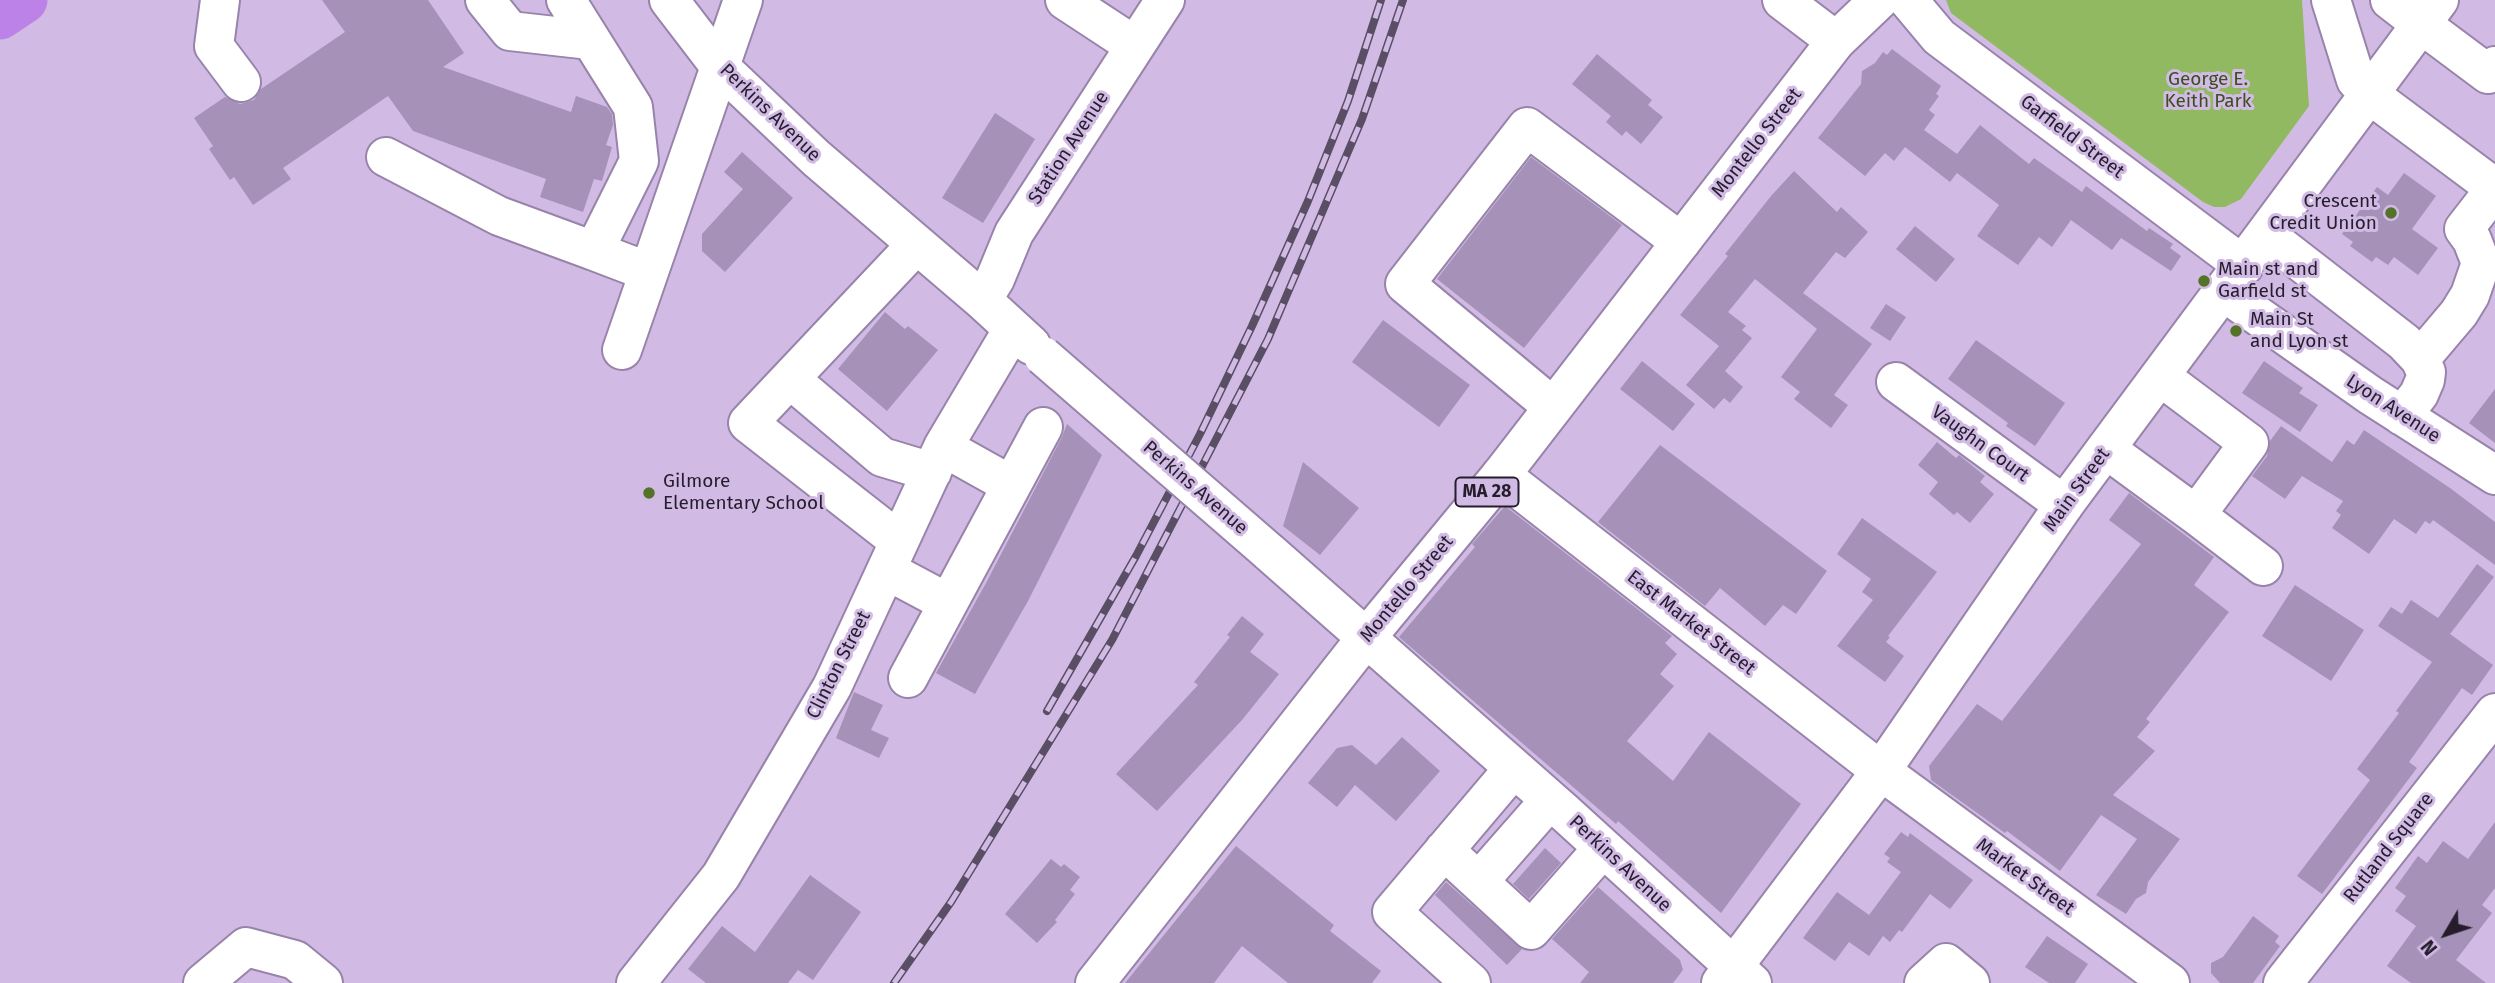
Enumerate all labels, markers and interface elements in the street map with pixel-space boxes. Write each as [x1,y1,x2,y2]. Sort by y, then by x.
street label: Perkins Avenue [715,59,825,167]
park label: George E. Keith Park [2164,69,2252,113]
street label: Montello Street [1707,84,1807,202]
street label: Station Avenue [1024,87,1114,209]
street label: Garfield Street [2015,90,2129,184]
place label: Crescent Credit Union [2270,191,2377,235]
marker: Crescent Credit Union [2383,205,2399,221]
place label: Main st and Garfield st [2218,259,2318,303]
marker: Main st and Garfield st [2196,273,2212,289]
place label: Main St and Lyon st [2250,309,2348,353]
marker: Main St and Lyon st [2228,323,2244,339]
street label: Lyon Avenue [2342,370,2444,448]
street label: Vaughn Court [1927,401,2033,487]
street label: Perkins Avenue [1138,436,1252,540]
street label: Main Street [2039,444,2115,536]
place label: Gilmore Elementary School [663,471,824,515]
road number: MA 28 [1456,478,1518,506]
marker: Gilmore Elementary School [641,485,657,501]
street label: Montello Street [1356,531,1458,647]
street label: East Market Street [1622,566,1760,680]
street label: Clinton Street [802,607,876,723]
street label: Rutland Square [2339,789,2439,907]
street label: Perkins Avenue [1564,811,1676,917]
street label: Market Street [1971,834,2079,920]
north arrow [2411,899,2481,969]
text: N [2416,935,2442,960]

